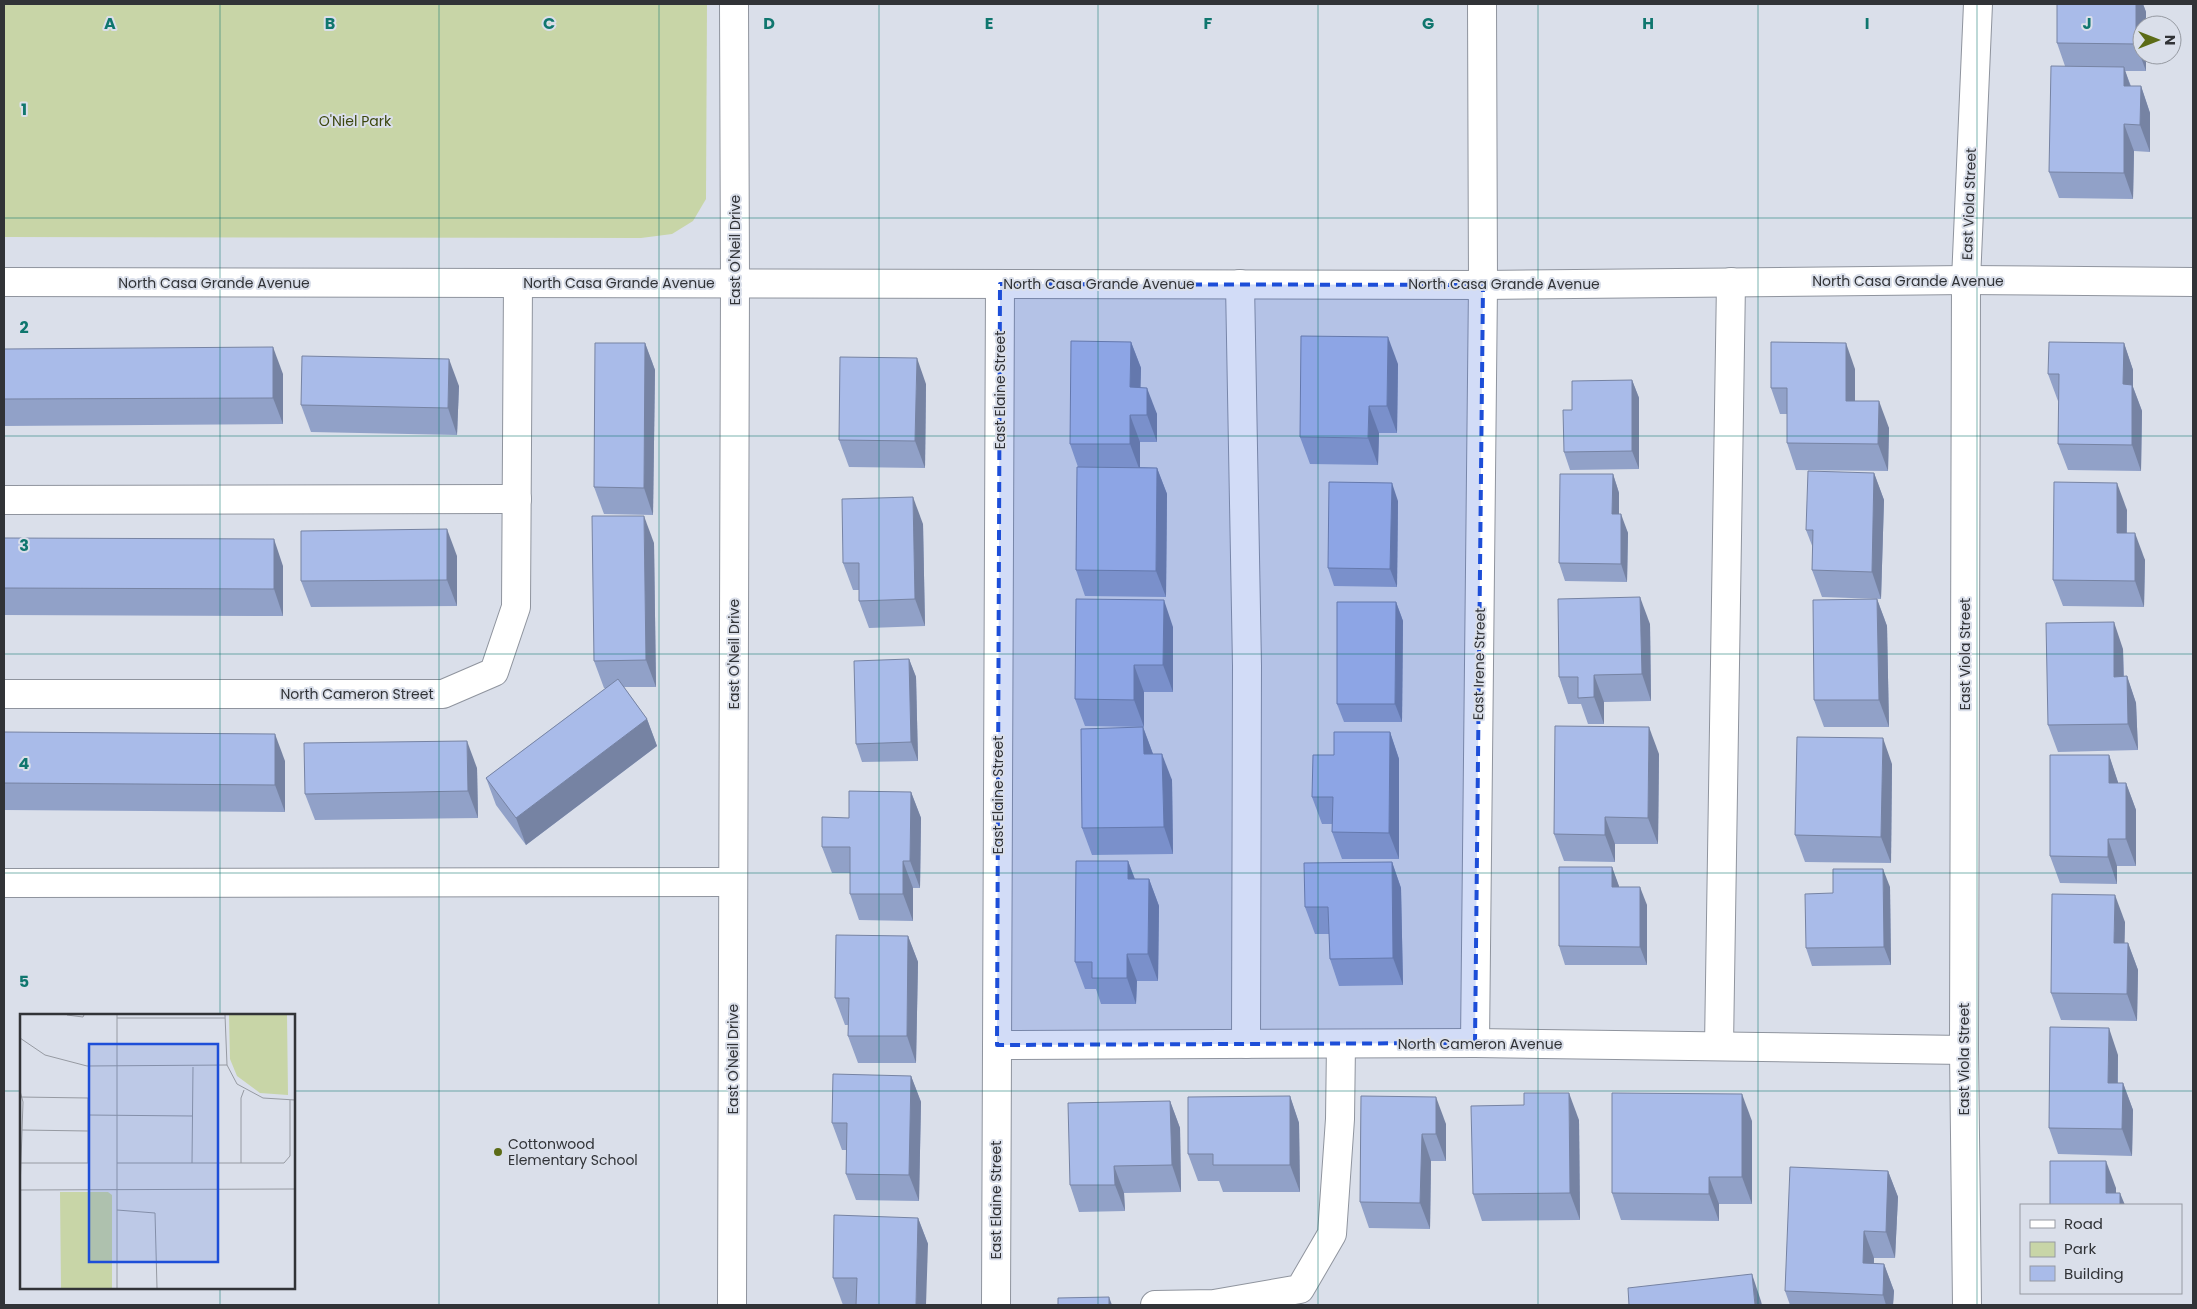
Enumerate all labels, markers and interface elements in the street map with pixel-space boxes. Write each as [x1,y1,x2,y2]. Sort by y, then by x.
text: A [104,12,116,35]
text: B [325,12,335,35]
text: C [543,12,555,35]
text: D [763,12,775,35]
text: E [985,12,993,35]
text: F [1204,12,1213,35]
text: G [1422,12,1434,35]
text: H [1642,12,1654,35]
text: I [1865,12,1869,35]
text: J [2082,12,2092,35]
north arrow [2132,15,2182,65]
text: N [2160,35,2180,45]
text: 1 [21,98,27,121]
park label: O'Niel Park [319,111,392,131]
street label: East Viola Street [1957,148,1981,260]
street label: East O'Neil Drive [725,195,745,305]
street label: North Casa Grande Avenue [1812,271,2004,291]
street label: North Casa Grande Avenue [118,273,310,293]
street label: North Casa Grande Avenue [523,273,715,293]
street label: North Casa Grande Avenue [1003,274,1195,294]
street label: North Casa Grande Avenue [1408,274,1600,294]
text: 2 [19,316,29,339]
street label: East Elaine Street [990,331,1010,449]
text: 3 [19,534,29,557]
street label: East Viola Street [1955,598,1975,710]
street label: East O'Neil Drive [724,599,744,709]
street label: East Irene Street [1468,608,1490,720]
street label: North Cameron Street [280,684,434,704]
street label: East Elaine Street [988,736,1008,854]
text: 4 [19,752,30,775]
text: 5 [19,970,29,993]
street label: East Viola Street [1954,1003,1974,1115]
street label: East O'Neil Drive [723,1004,743,1114]
inset map [20,1014,295,1289]
street label: North Cameron Avenue [1398,1034,1563,1054]
place label: Cottonwood Elementary School [508,1134,638,1170]
street label: East Elaine Street [986,1141,1006,1259]
marker: Cottonwood Elementary School [492,1146,504,1158]
legend [2020,1204,2182,1294]
text: Road [2064,1213,2103,1234]
text: Park [2064,1238,2096,1259]
text: Building [2064,1263,2124,1284]

